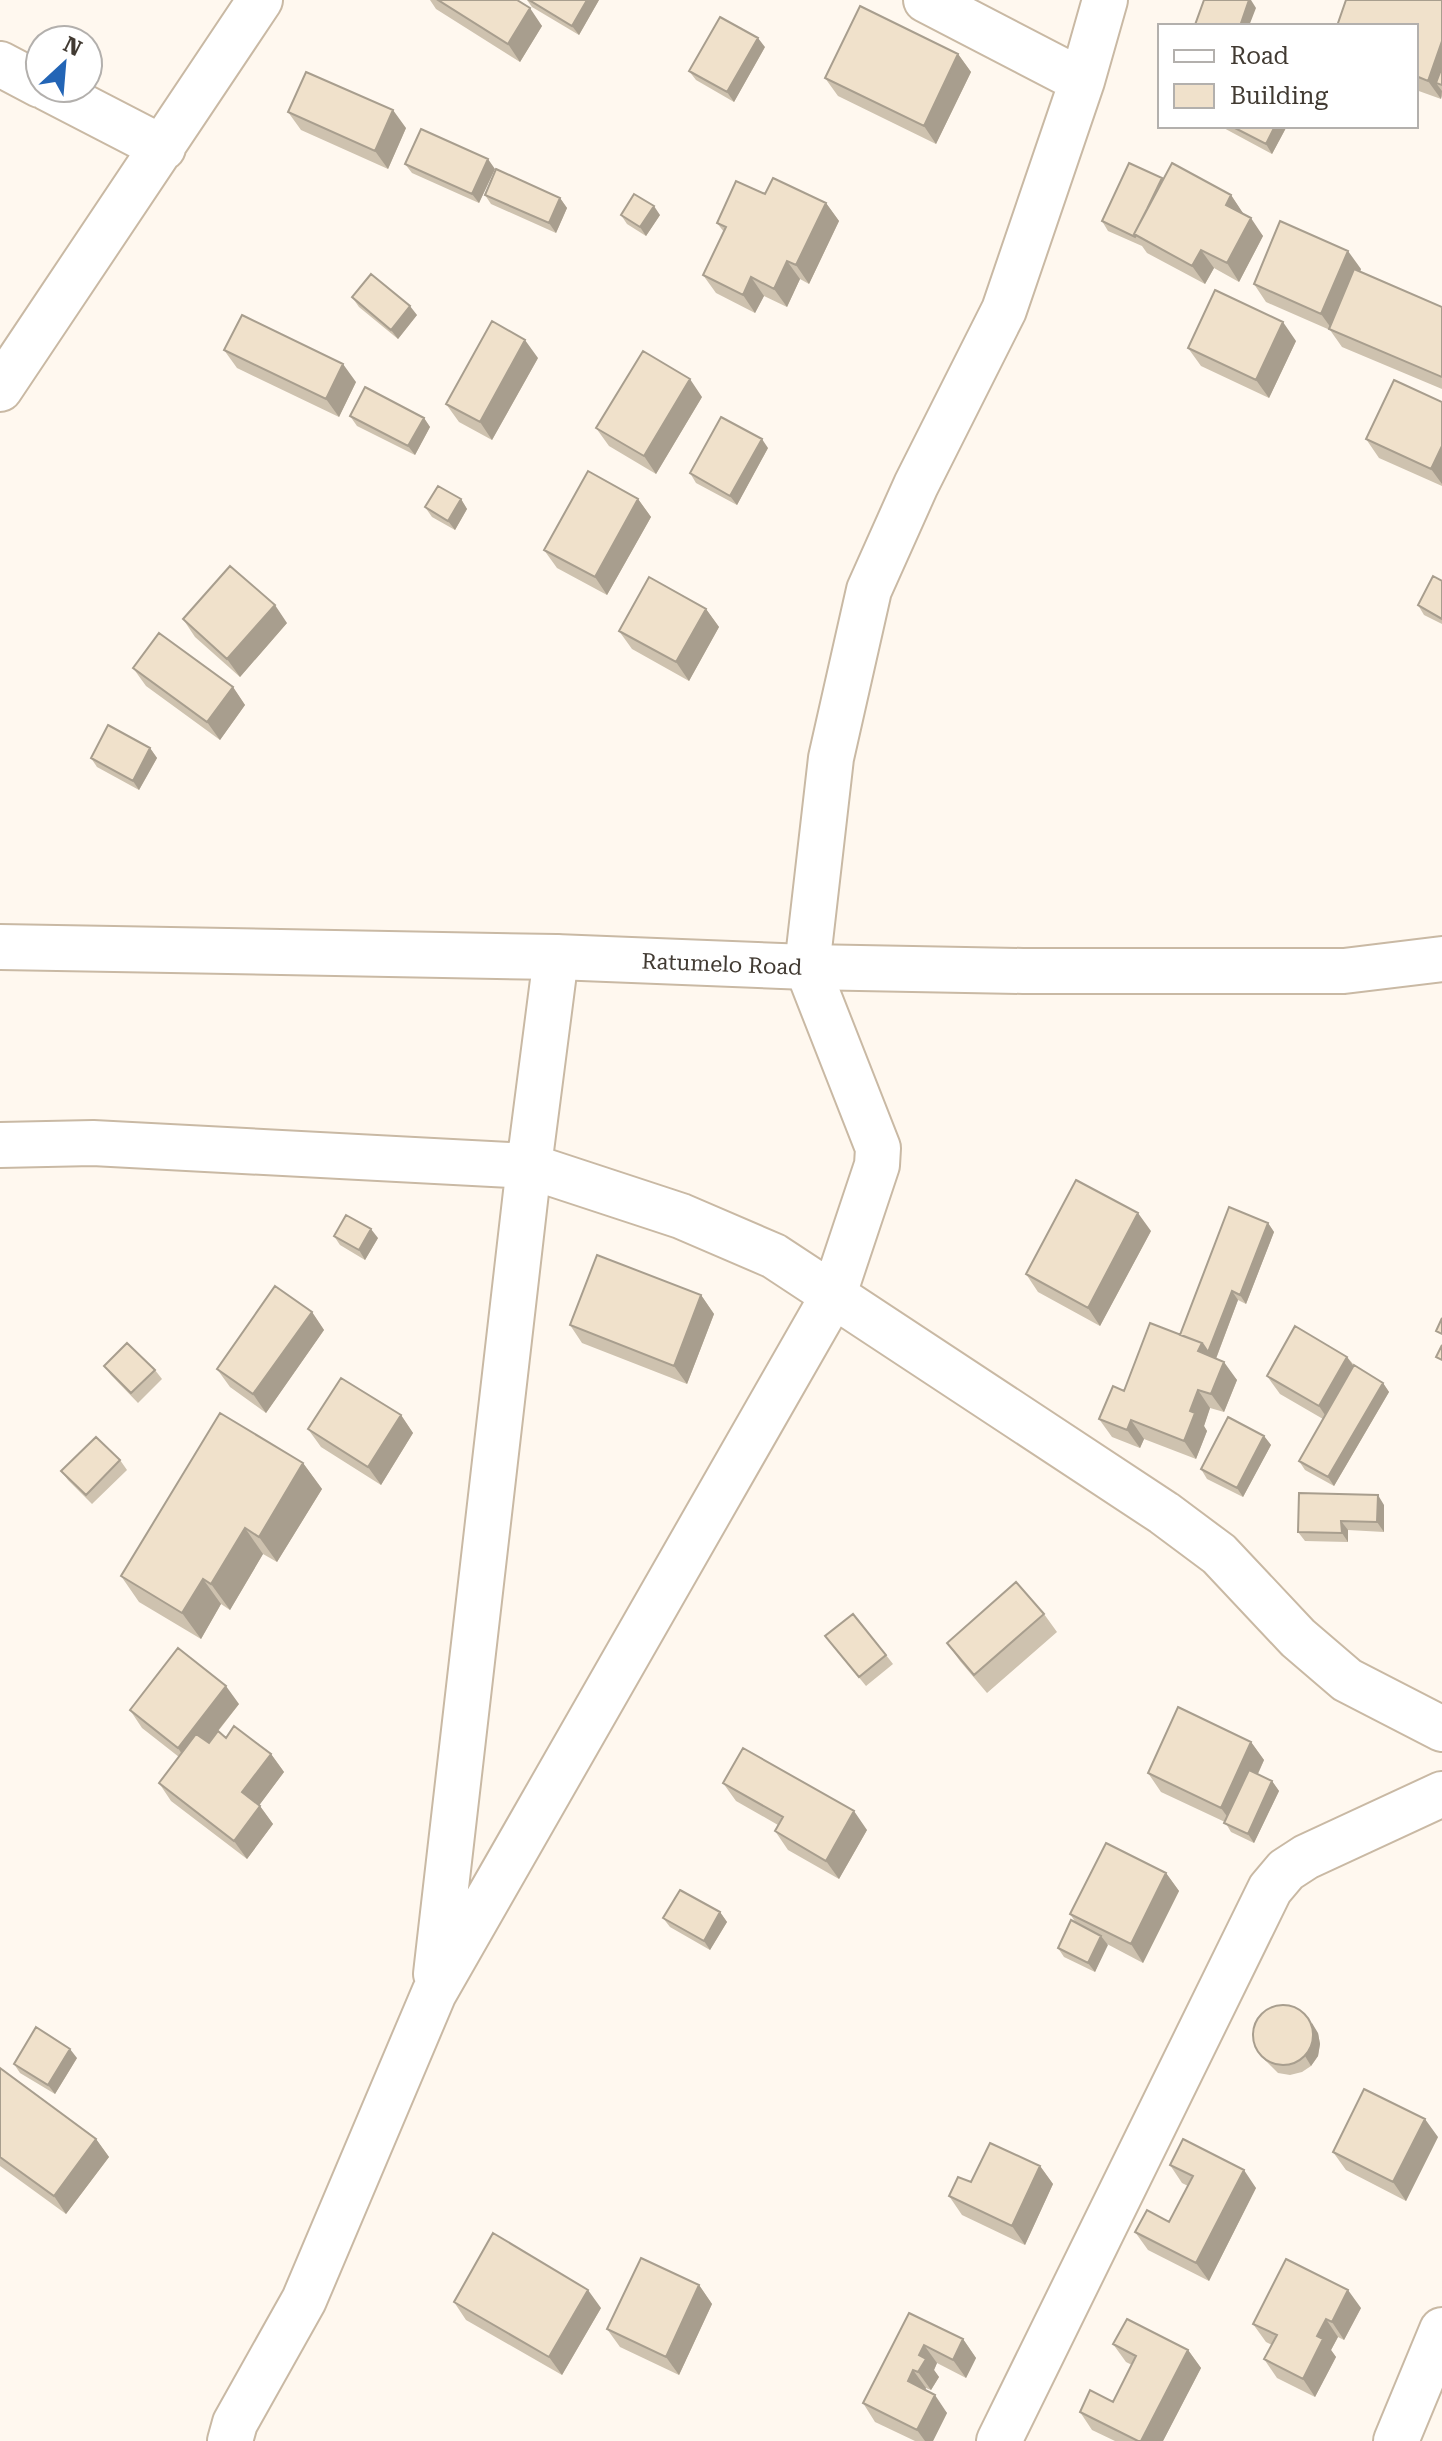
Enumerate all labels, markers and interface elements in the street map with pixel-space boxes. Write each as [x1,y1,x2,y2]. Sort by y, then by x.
north arrow [24,24,104,104]
legend [1158,24,1418,128]
text: N [59,32,86,61]
text: Road [1230,42,1289,70]
text: Building [1230,82,1328,110]
street label: Ratumelo Road [641,948,803,980]

